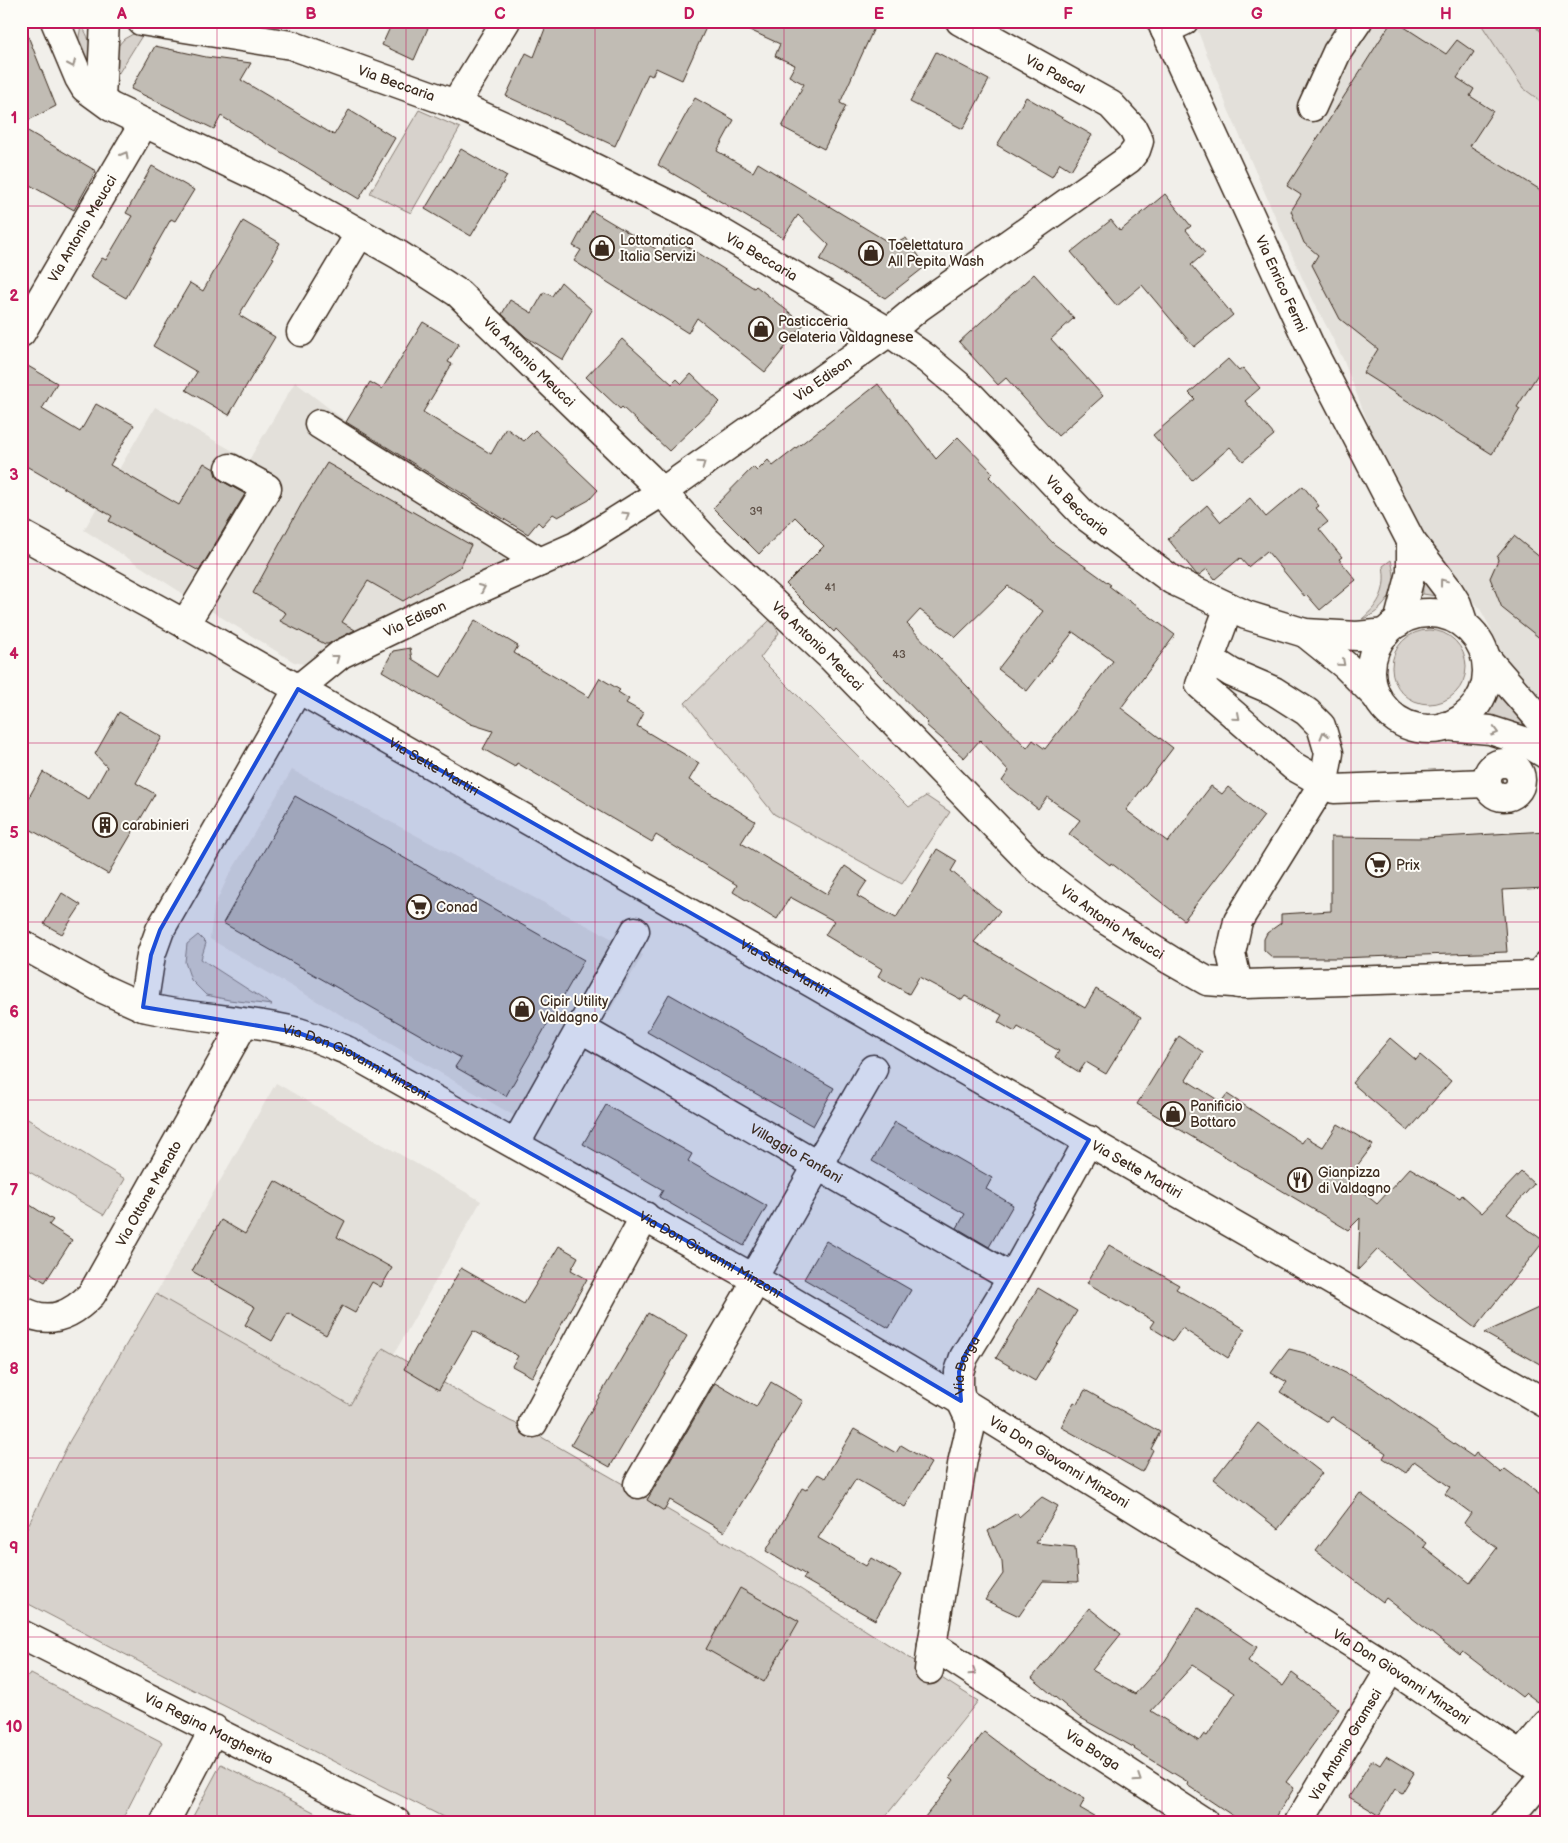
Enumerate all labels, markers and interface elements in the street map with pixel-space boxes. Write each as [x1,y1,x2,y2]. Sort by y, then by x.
text: A [116,5,127,24]
text: B [305,5,317,24]
text: C [494,5,506,24]
text: D [683,5,695,24]
text: E [874,5,884,24]
text: F [1063,5,1073,24]
text: G [1251,5,1263,24]
text: H [1440,5,1452,24]
street label: Via Pascal [1023,51,1088,97]
one-way arrow [66,59,77,68]
street label: Via Beccaria [356,61,437,105]
text: 1 [11,109,17,128]
one-way arrow [119,151,129,160]
street label: Via Antonio Meucci [44,172,120,285]
street label: Via Beccaria [723,229,801,284]
place label: Lottomatica Italia Servizi [620,232,696,265]
street label: Via Enrico Fermi [1252,233,1311,335]
shop icon: Lottomatica Italia Servizi [589,235,615,261]
place label: Toelettatura All Pepita Wash [888,237,984,270]
shop icon: Toelettatura All Pepita Wash [858,240,884,266]
text: 2 [9,287,19,306]
place label: Pasticceria Gelateria Valdagnese [778,313,914,346]
street label: Via Antonio Meucci [480,314,579,410]
shop icon: Pasticceria Gelateria Valdagnese [748,316,774,342]
street label: Via Edison [791,353,855,405]
one-way arrow [696,461,706,470]
text: 3 [9,466,19,485]
street label: Via Beccaria [1042,472,1113,539]
house number: 39 [749,505,763,518]
one-way arrow [621,511,630,521]
one-way arrow [1440,578,1449,588]
house number: 41 [825,581,835,594]
one-way arrow [477,583,486,594]
street label: Via Edison [381,597,449,641]
street label: Via Antonio Meucci [768,598,867,694]
text: 4 [9,645,19,664]
house number: 43 [892,648,906,661]
one-way arrow [330,656,339,664]
one-way arrow [1336,658,1345,666]
one-way arrow [1231,711,1240,720]
one-way arrow [1490,727,1498,737]
one-way arrow [1319,730,1330,739]
street label: Via Sette Martiri [386,734,482,799]
building icon: carabinieri [92,812,118,838]
place label: carabinieri [122,817,189,834]
text: 5 [9,824,19,843]
supermarket icon: Prix [1365,852,1391,878]
place label: Prix [1396,857,1420,874]
street label: Via Antonio Meucci [1057,881,1167,963]
supermarket icon: Conad [406,894,432,920]
place label: Conad [436,899,478,916]
street label: Via Sette Martiri [737,935,834,1000]
place label: Cipir Utility Valdagno [540,993,609,1026]
shop icon: Cipir Utility Valdagno [509,996,535,1022]
text: 6 [9,1003,19,1022]
street label: Via Don Giovanni Minzoni [281,1020,433,1103]
place label: Panificio Bottaro [1190,1098,1243,1131]
shop icon: Panificio Bottaro [1160,1101,1186,1127]
street label: Villaggio Fanfani [747,1120,846,1187]
street label: Via Sette Martiri [1089,1136,1185,1202]
street label: Via Ottone Menato [112,1137,185,1249]
place label: Gianpizza di Valdagno [1318,1164,1391,1197]
restaurant icon: Gianpizza di Valdagno [1287,1167,1313,1193]
text: 7 [10,1181,19,1200]
street label: Via Don Giovanni Minzoni [636,1207,785,1302]
street label: Via Borga [950,1332,983,1396]
text: 8 [9,1360,19,1379]
street label: Via Don Giovanni Minzoni [986,1412,1132,1511]
text: 9 [9,1539,19,1558]
street label: Via Don Giovanni Minzoni [1330,1625,1474,1728]
one-way arrow [967,1665,976,1675]
street label: Via Antonio Gramsci [1305,1686,1385,1804]
street label: Via Regina Margherita [141,1689,276,1768]
text: 10 [6,1718,22,1737]
street label: Via Borga [1062,1726,1124,1774]
one-way arrow [1133,1773,1142,1782]

